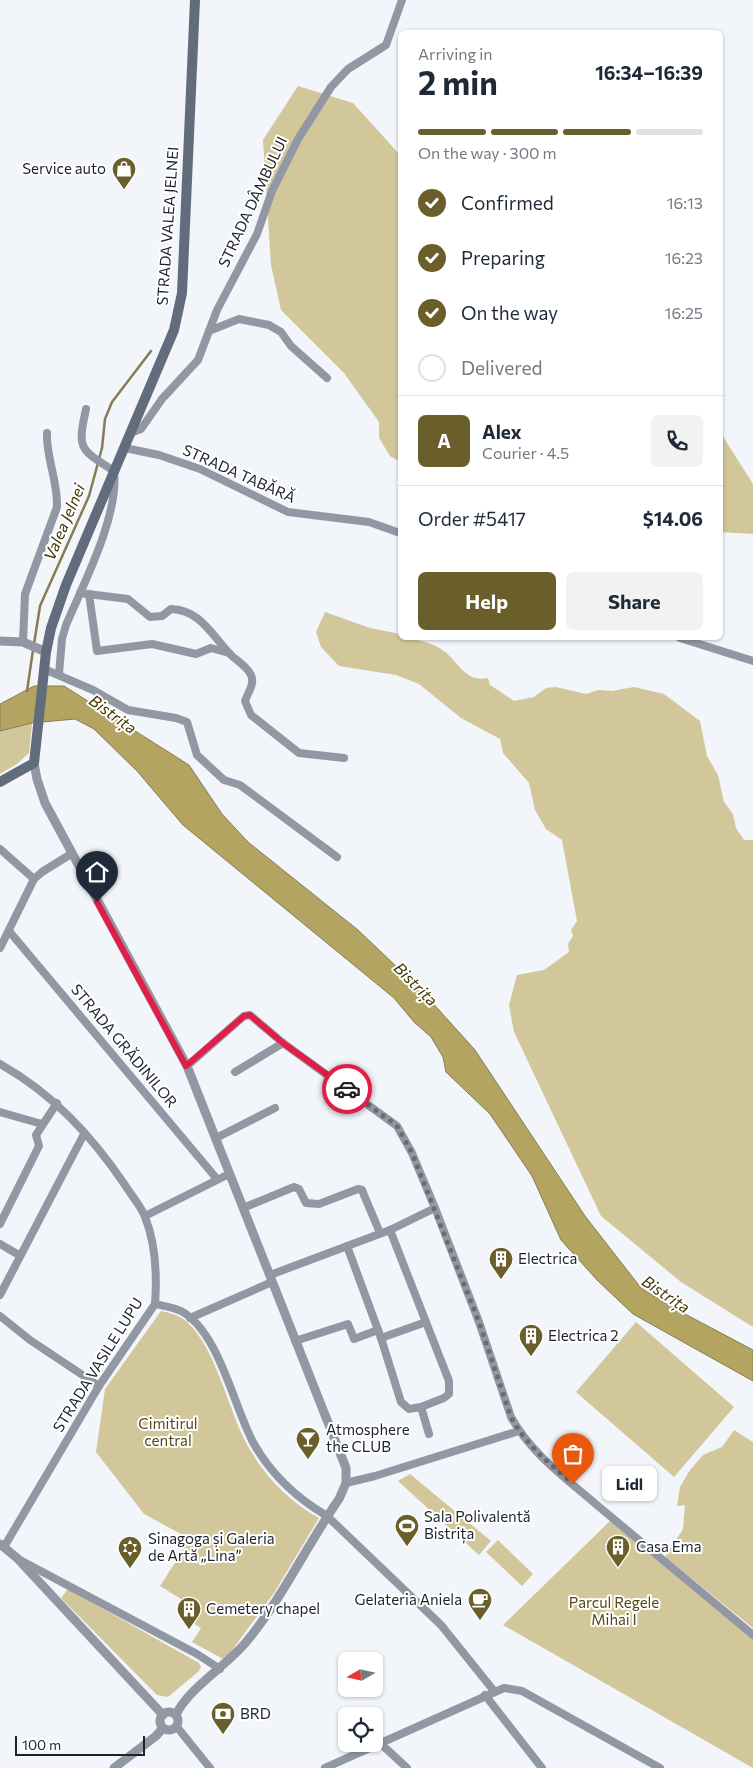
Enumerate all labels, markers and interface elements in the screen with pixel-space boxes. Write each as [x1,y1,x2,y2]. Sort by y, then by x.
text: Arriving in [418,44,492,63]
text: 16:34–16:39 [595,61,703,84]
text: 2 min [418,62,498,102]
street label: STRADA DÂMBULUI [213,133,290,270]
text: On the way · 300 m [418,143,557,162]
street label: STRADA VALEA JELNEI [152,146,182,306]
shop icon: Service auto [111,156,137,190]
place label: Service auto [22,159,106,177]
icon: check [418,189,446,217]
text: Confirmed [461,191,554,214]
text: 16:13 [667,193,703,212]
icon: check [418,244,446,272]
text: Preparing [461,246,545,269]
text: 16:23 [665,248,703,267]
icon: check [418,299,446,327]
text: On the way [461,301,558,324]
text: 16:25 [665,303,703,322]
text: Delivered [461,356,542,379]
button: phone [651,415,703,467]
text: Alex [482,420,522,443]
text: A [437,429,451,452]
street label: STRADA TABĂRĂ [180,439,299,506]
text: Courier · 4.5 [482,443,569,462]
water label: Valea Jelnei [39,480,89,563]
text: Order #5417 [418,507,526,530]
text: $14.06 [643,507,703,530]
button: Help [418,572,556,630]
button: Share [566,572,703,630]
water label: Bistrița [85,690,141,739]
pin [76,851,118,902]
icon: home [83,858,111,886]
water label: Bistrița [389,958,442,1011]
street label: STRADA GRĂDINILOR [68,979,182,1111]
courier [322,1064,372,1114]
icon: car [333,1075,361,1103]
building icon: Electrica [488,1246,514,1280]
place label: Electrica [518,1249,577,1267]
water label: Bistrița [638,1271,694,1318]
street label: STRADA VASILE LUPU [48,1294,146,1435]
building icon: Electrica 2 [518,1323,544,1357]
place label: Electrica 2 [548,1326,619,1344]
park label: Cimitirul central [138,1414,198,1449]
place label: Atmosphere the CLUB [326,1420,410,1455]
bar icon: Atmosphere the CLUB [295,1426,321,1460]
pin [552,1433,594,1484]
icon: bag [559,1440,587,1468]
callout: Lidl [603,1466,658,1502]
text: Lidl [616,1474,643,1493]
place label: Sala Polivalentă Bistrița [424,1507,531,1544]
sports icon: Sala Polivalentă Bistrița [394,1513,420,1547]
place label: Sinagoga și Galeria de Artă „Lina” [148,1529,275,1564]
building icon: Casa Ema [605,1534,631,1568]
synagogue icon: Sinagoga și Galeria de Artă „Lina” [117,1535,143,1569]
place label: Casa Ema [636,1537,702,1555]
cafe icon: Gelateria Aniela [467,1587,493,1621]
place label: Gelateria Aniela [355,1590,462,1608]
park label: Parcul Regele Mihai I [569,1593,659,1628]
building icon: Cemetery chapel [176,1596,202,1630]
place label: Cemetery chapel [206,1599,320,1617]
north arrow [338,1652,382,1698]
map controls [338,1652,383,1752]
bank icon: BRD [210,1701,236,1735]
place label: BRD [240,1704,271,1722]
button: locate [338,1707,383,1752]
scale bar [15,1733,145,1756]
text: 100 m [22,1736,61,1753]

